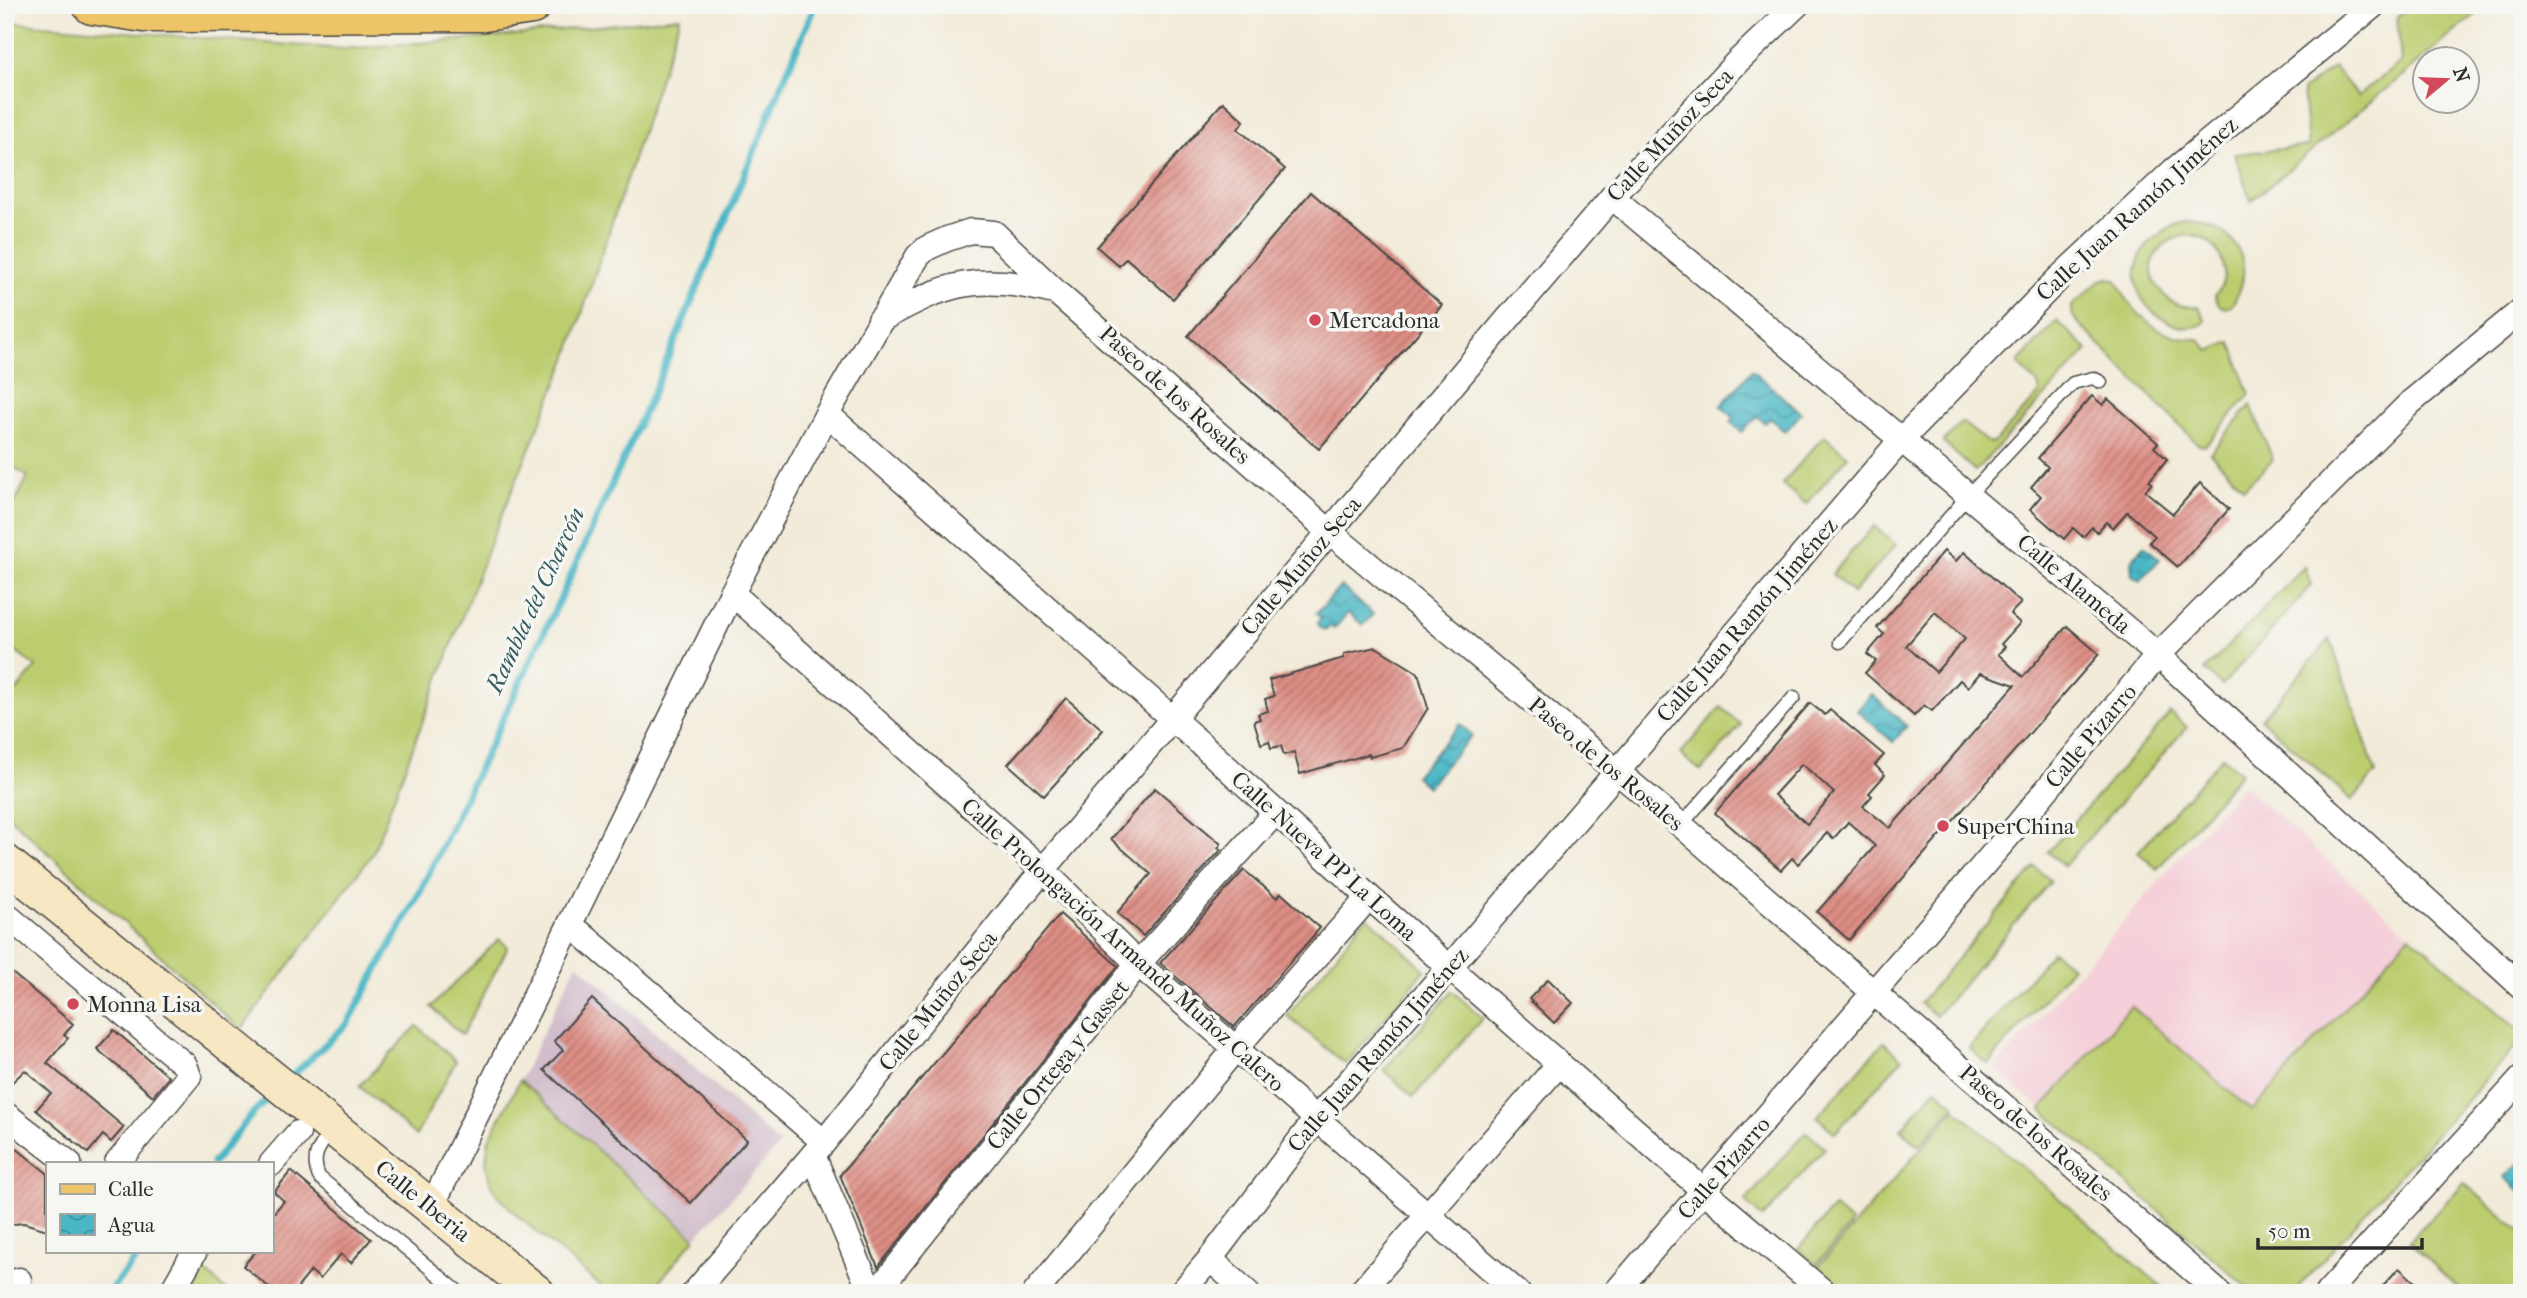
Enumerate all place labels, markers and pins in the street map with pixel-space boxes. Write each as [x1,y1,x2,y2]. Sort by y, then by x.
place label: Mercadona [1329,307,1440,334]
marker: Mercadona [1307,312,1323,328]
place label: SuperChina [1957,813,2075,840]
marker: SuperChina [1935,818,1951,834]
place label: Monna Lisa [87,991,202,1018]
marker: Monna Lisa [65,996,81,1012]

